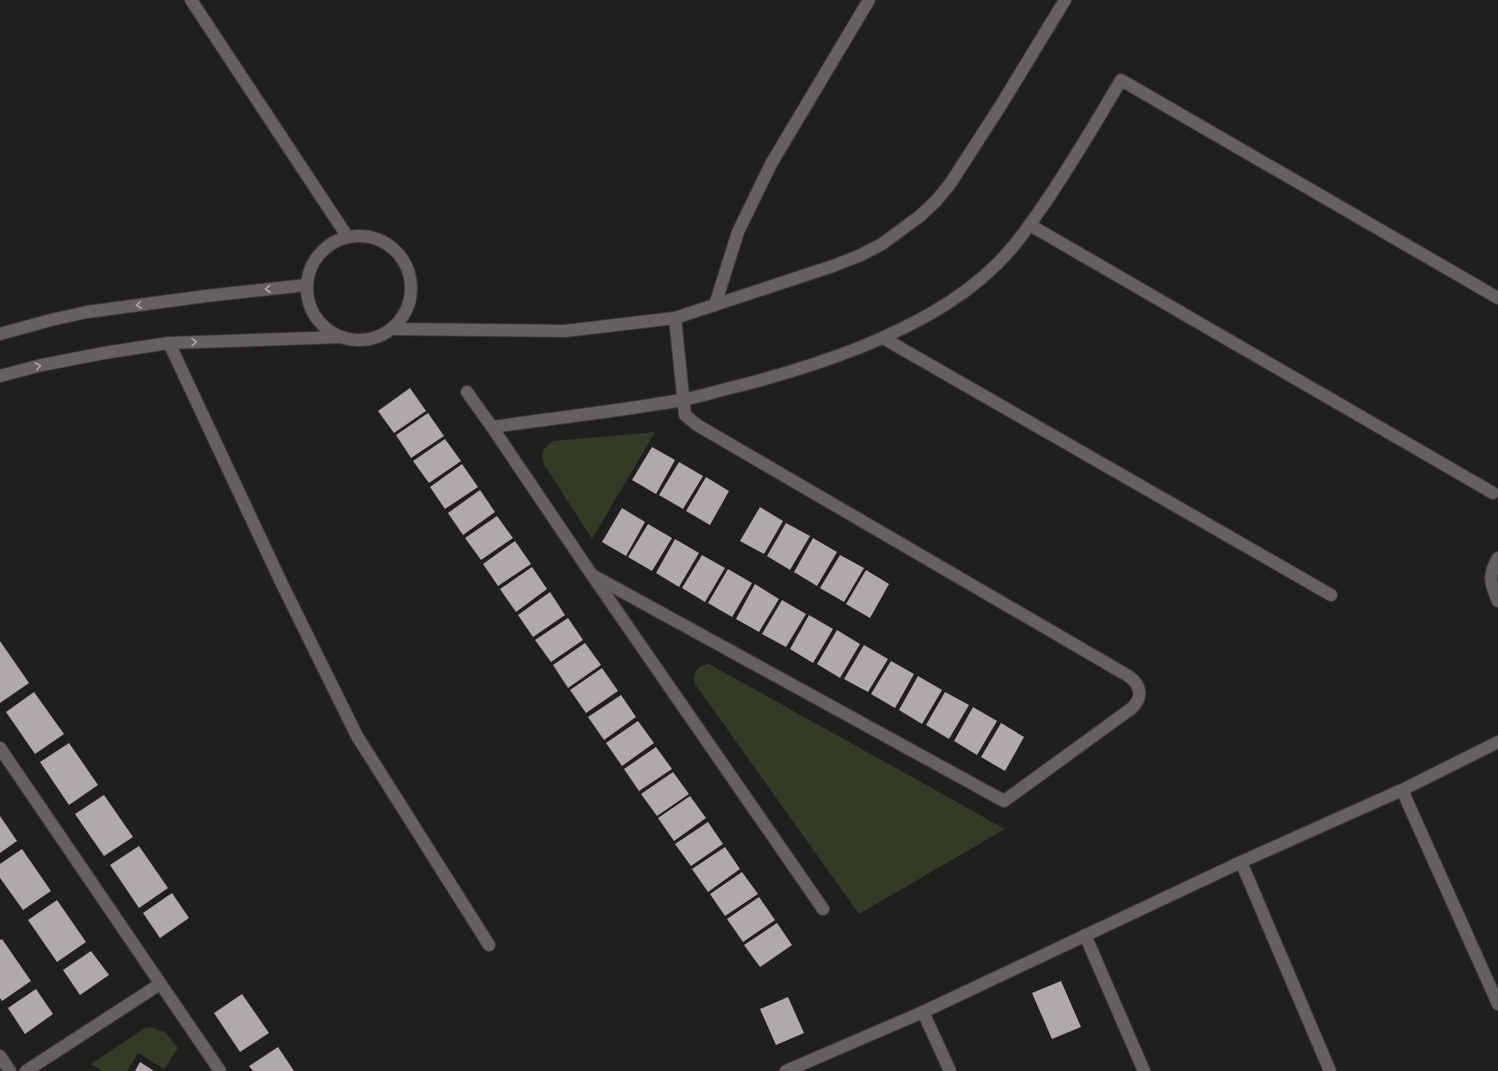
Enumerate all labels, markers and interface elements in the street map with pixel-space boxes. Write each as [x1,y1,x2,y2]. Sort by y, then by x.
one-way arrow [265,285,271,294]
one-way arrow [136,300,142,309]
one-way arrow [191,338,197,347]
one-way arrow [34,362,41,371]

